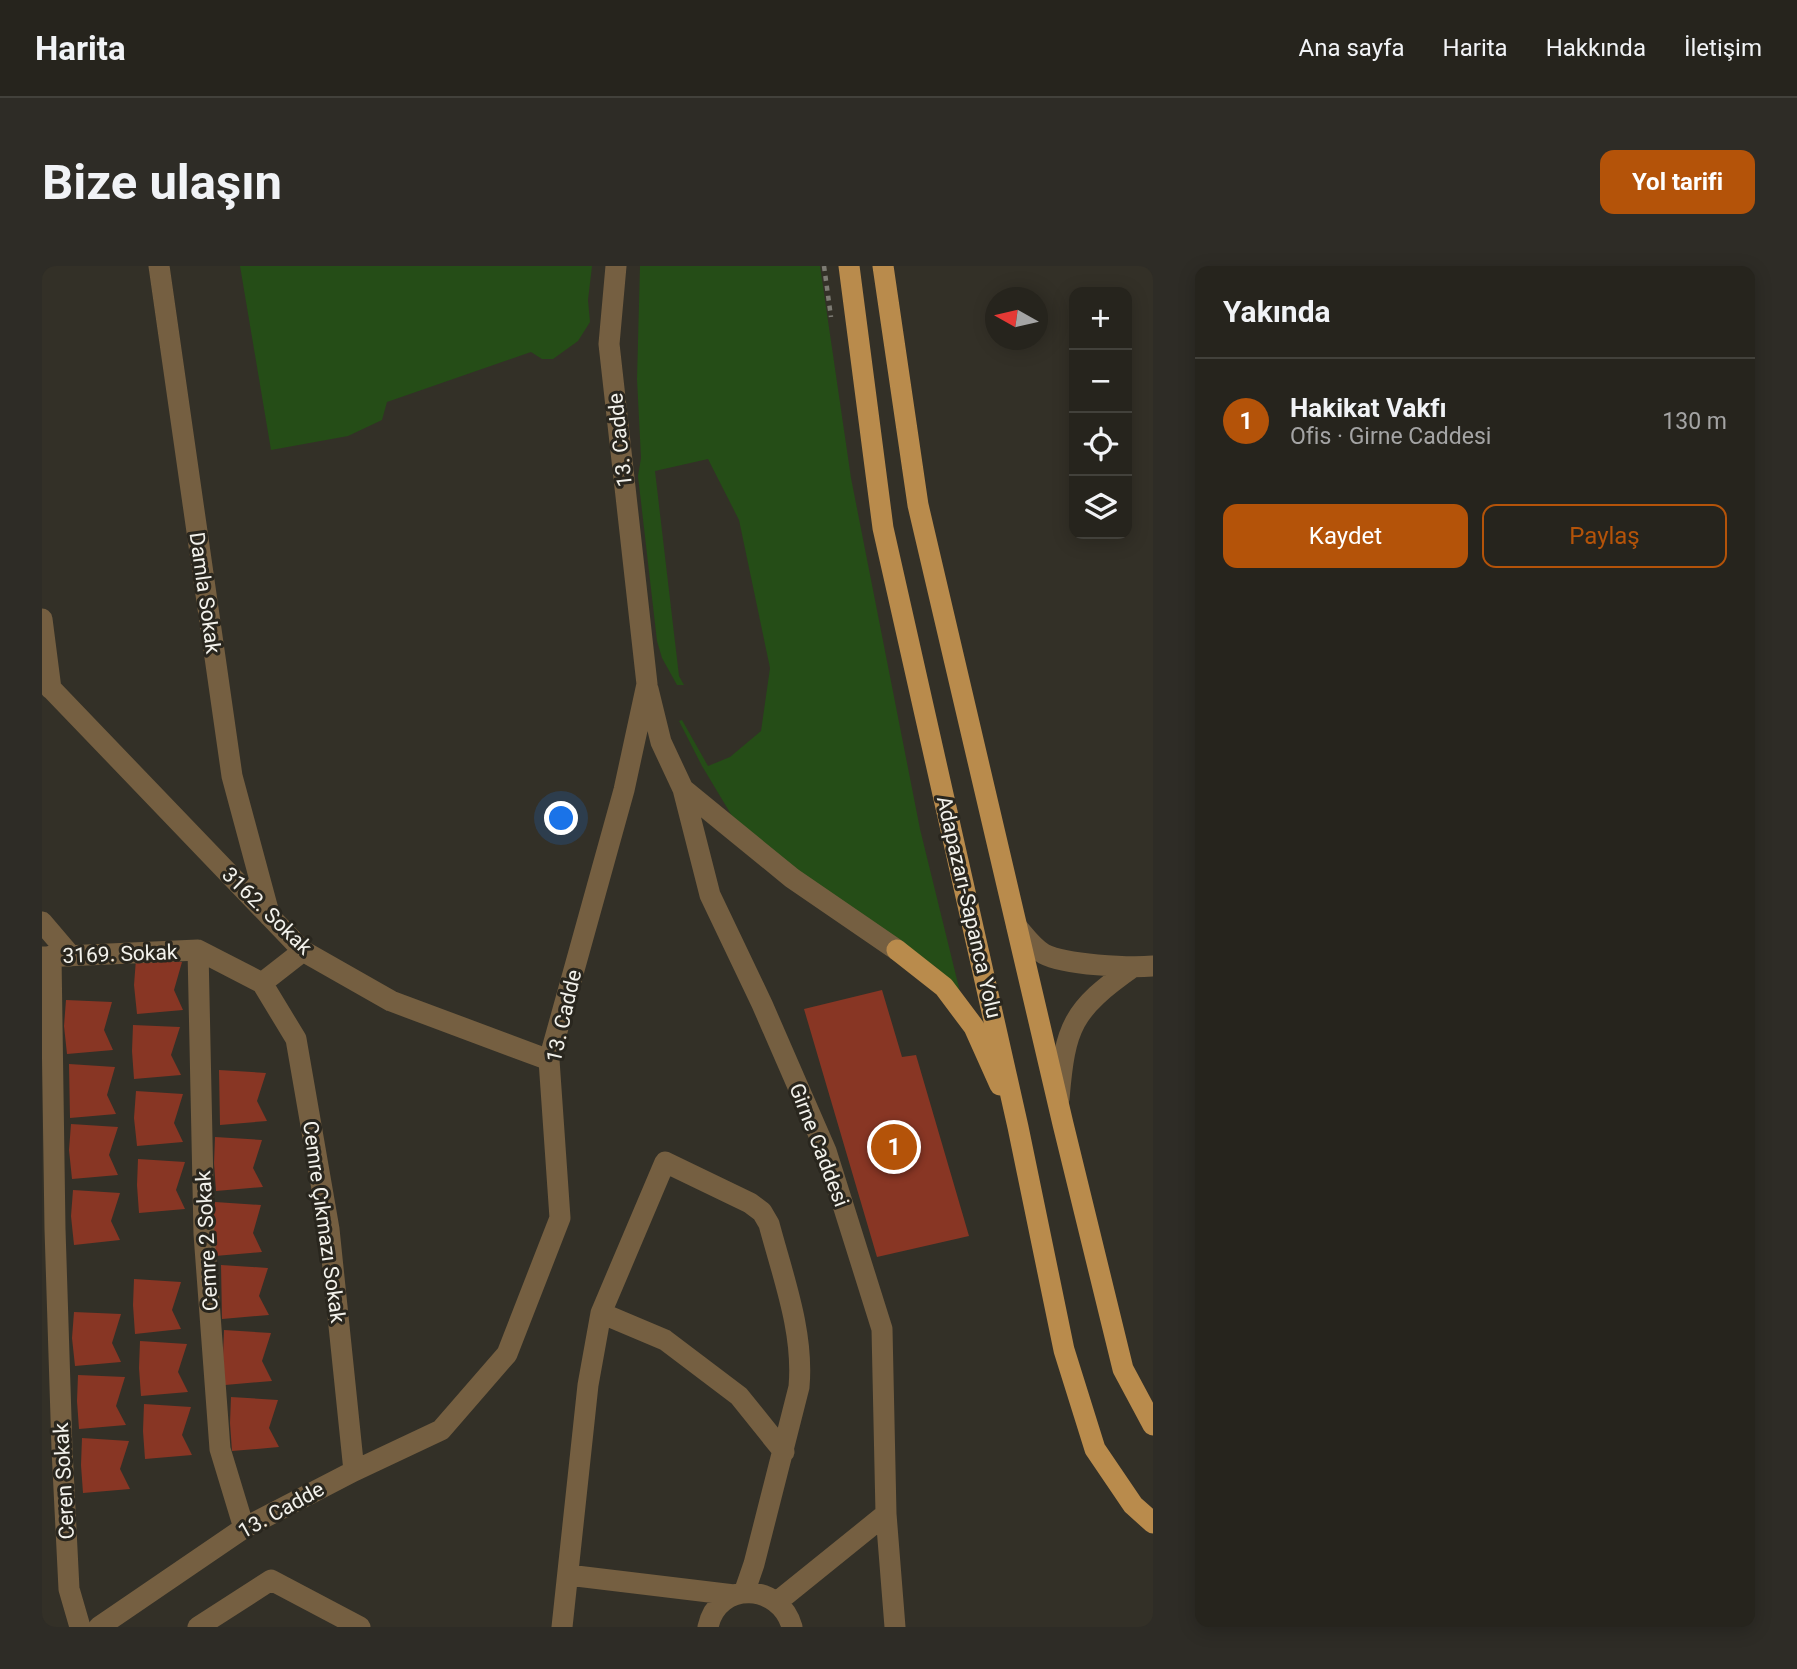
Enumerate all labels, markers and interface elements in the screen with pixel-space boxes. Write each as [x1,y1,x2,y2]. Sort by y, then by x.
text: Harita [35,29,126,68]
text: Ana sayfa [1299,34,1405,62]
text: Harita [1443,34,1508,62]
text: Hakkında [1546,34,1646,62]
text: İletişim [1684,34,1762,62]
button: Yol tarifi [1600,150,1755,214]
text: Bize ulaşın [42,154,282,211]
north arrow [985,287,1048,350]
map controls [1069,287,1132,539]
button: + [1069,287,1132,350]
text: Yakında [1223,294,1331,329]
button: − [1069,350,1132,413]
street label: 13. Cadde [603,392,637,488]
text: Hakikat Vakfı [1290,393,1447,423]
text: 1 [1239,408,1253,435]
text: 130 m [1662,408,1727,435]
button: locate [1069,413,1132,476]
text: Ofis · Girne Caddesi [1290,423,1491,450]
button: layers [1069,476,1132,539]
button: Kaydet [1223,504,1468,568]
button: Paylaş [1482,504,1727,568]
street label: Damla Sokak [185,531,225,656]
street label: Adapazarı-Sapanca Yolu [932,794,1006,1020]
your location [544,801,578,835]
street label: 3162. Sokak [217,862,317,960]
street label: 3169. Sokak [62,940,178,968]
street label: 13. Cadde [542,967,586,1065]
street label: Girne Caddesi [784,1080,854,1210]
street label: Cemre Çıkmazı Sokak [298,1119,350,1325]
pin: 1 [871,1121,917,1173]
street label: Cemre 2 Sokak [191,1170,223,1312]
street label: Ceren Sokak [49,1422,79,1540]
street label: 13. Cadde [234,1477,328,1543]

